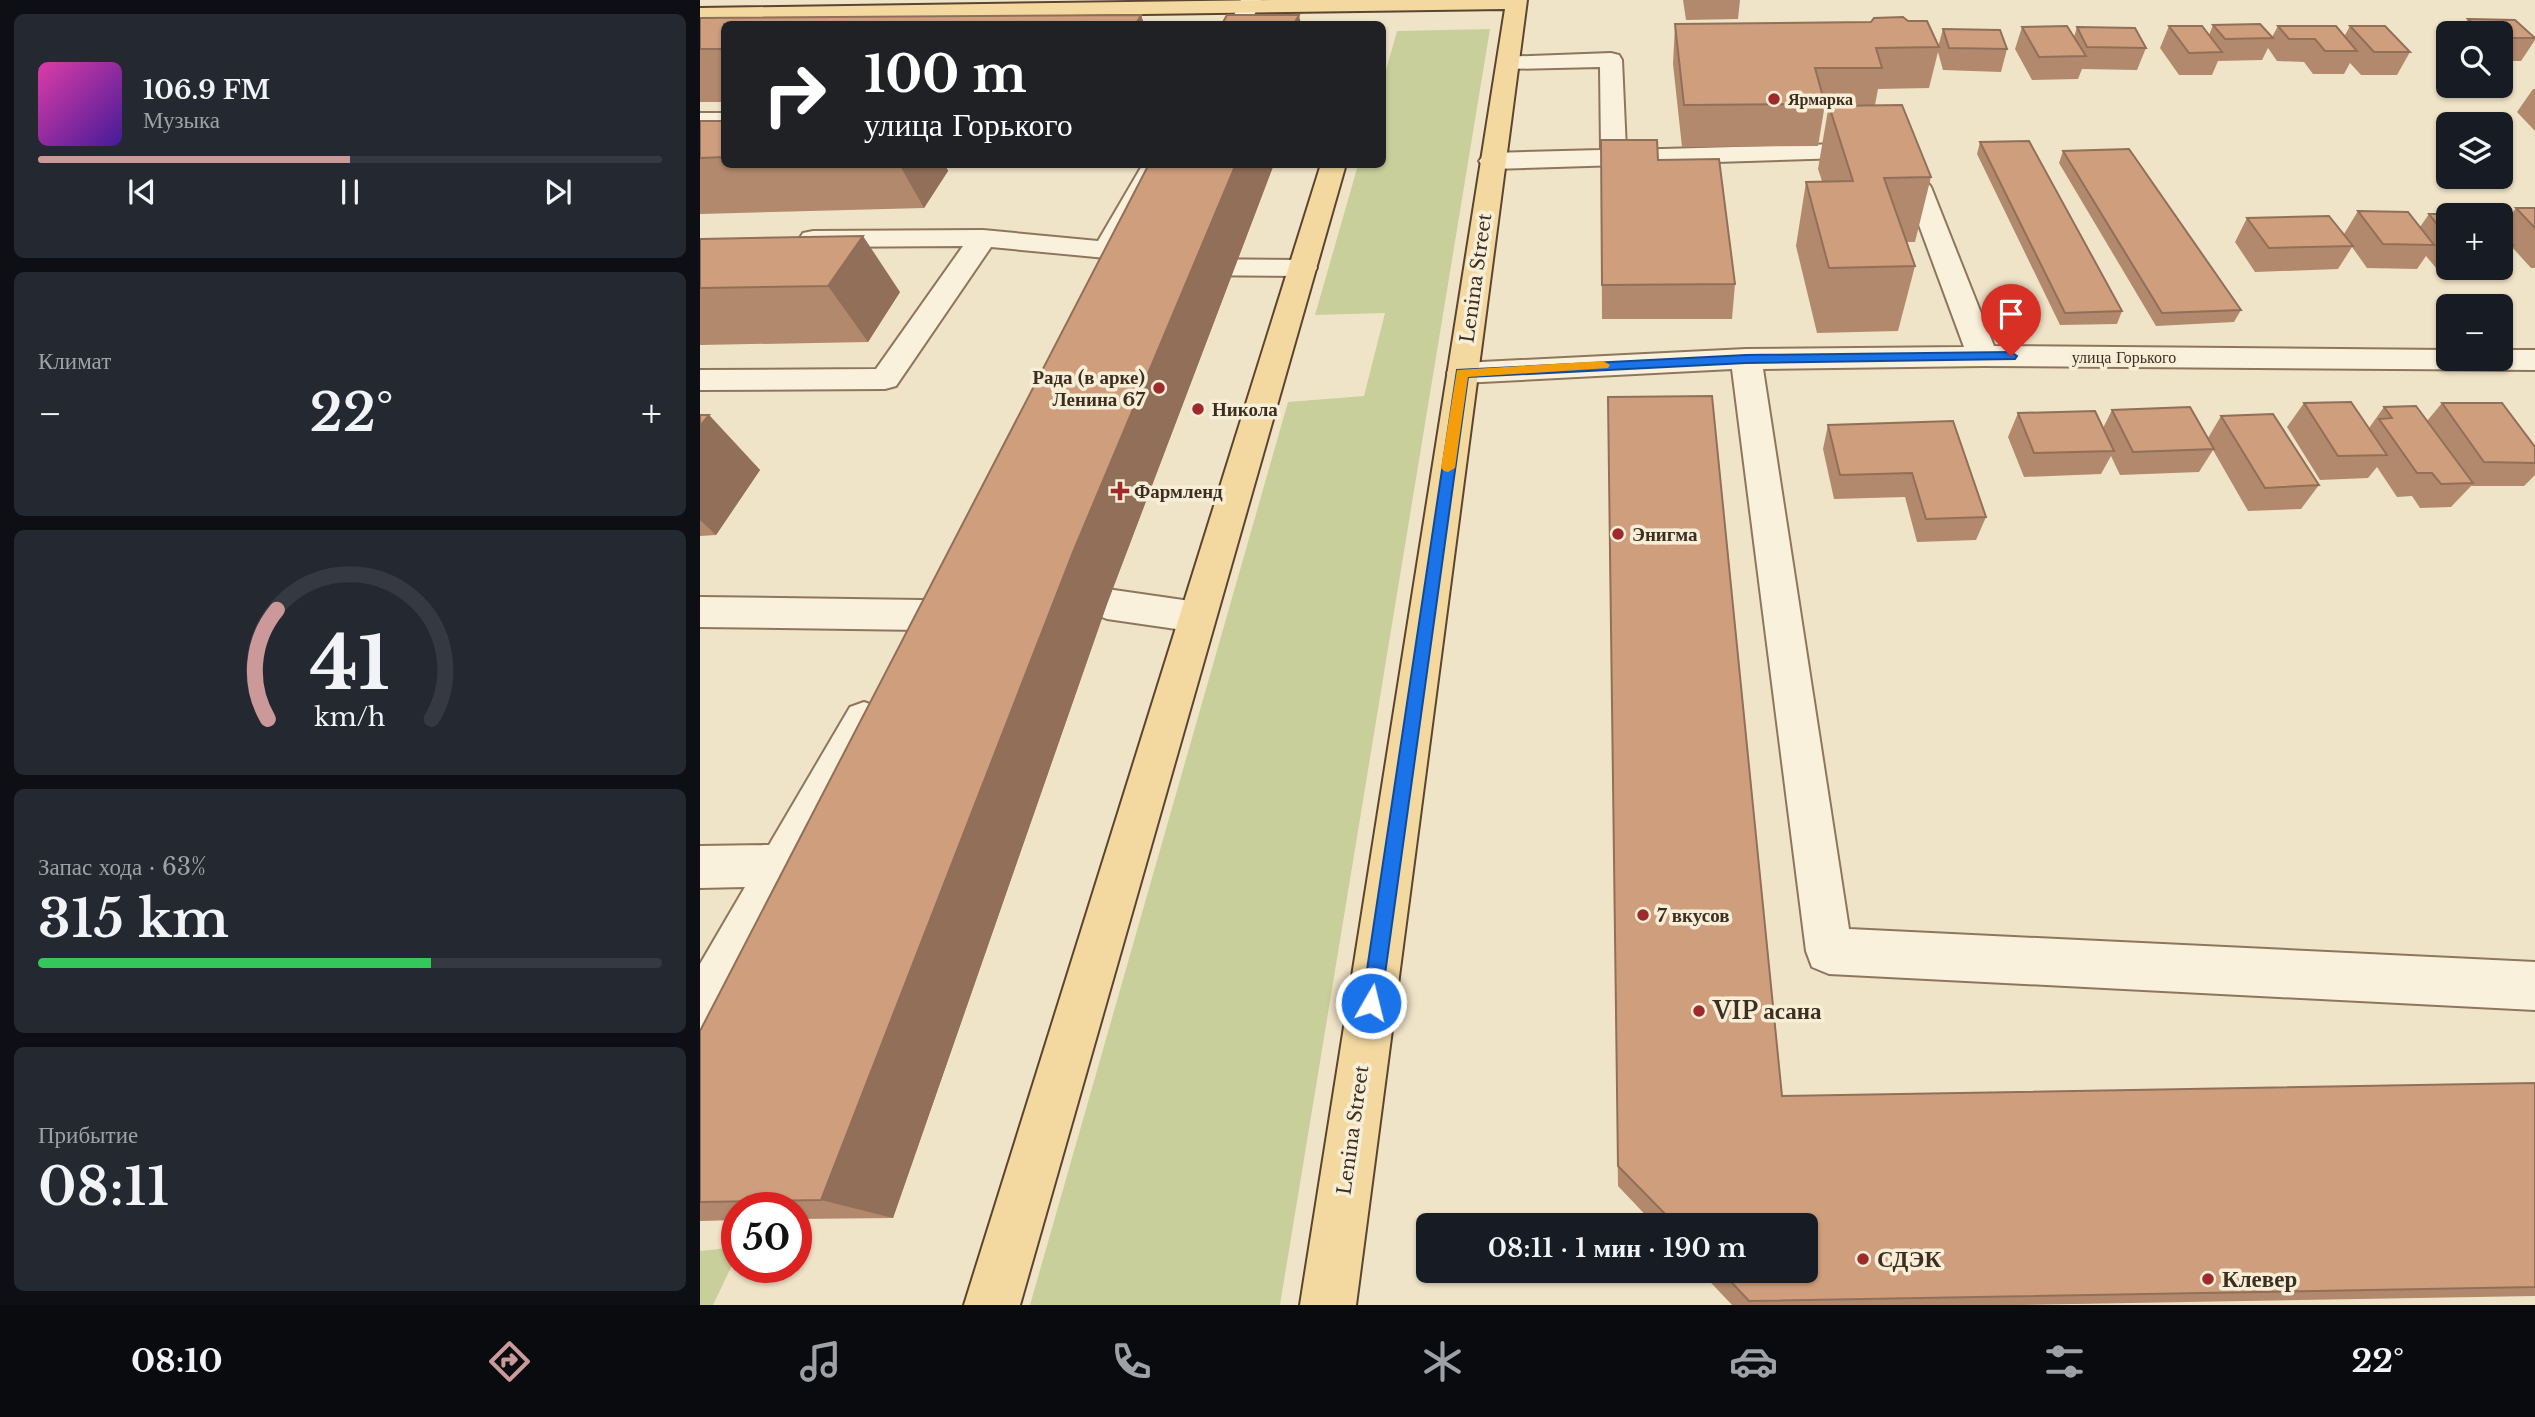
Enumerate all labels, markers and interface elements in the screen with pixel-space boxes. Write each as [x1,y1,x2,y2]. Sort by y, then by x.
map controls [2436,21,2513,371]
button: search [2436,21,2513,98]
text: 100 m [864,44,1027,105]
icon: right [749,49,840,140]
text: 106.9 FM [143,74,270,106]
place label: Ярмарка [1788,89,1853,109]
marker: Ярмарка [1766,91,1782,107]
text: улица Горького [864,105,1073,145]
text: Музыка [143,106,220,134]
button: layers [2436,112,2513,189]
icon: previous [123,173,161,211]
icon: pause [331,173,369,211]
icon: next [539,173,577,211]
button: + [2436,203,2513,280]
street label: Lenina Street [1456,211,1497,344]
pin [1981,284,2041,356]
button: − [2436,294,2513,371]
icon: arrive [1992,295,2030,333]
text: Климат [38,347,111,375]
street label: улица Горького [2072,347,2176,367]
place label: Рада (в арке) Ленина 67 [1032,366,1146,411]
marker: Рада (в арке) Ленина 67 [1151,380,1167,396]
text: 22° [310,381,394,445]
text: − [38,390,62,437]
text: + [641,390,662,437]
place label: Никола [1212,398,1278,421]
marker: Никола [1190,401,1206,417]
place label: Фармленд [1134,480,1223,503]
marker: Фармленд [1112,483,1128,499]
place label: Энигма [1632,523,1698,546]
marker: Энигма [1610,526,1626,542]
text: 41 [310,618,390,709]
text: km/h [315,701,385,732]
text: Запас хода · 63% [38,853,206,881]
text: 315 km [38,887,229,951]
place label: 7 вкусов [1657,904,1729,927]
marker: 7 вкусов [1635,907,1651,923]
position arrow [1334,966,1408,1040]
place label: VIP асана [1712,997,1822,1025]
marker: VIP асана [1691,1003,1707,1019]
street label: Lenina Street [1333,1063,1374,1196]
text: Прибытие [38,1121,138,1149]
text: 08:11 [38,1155,170,1219]
speed limit sign: 50 [721,1192,812,1283]
text: 08:11 · 1 мин · 190 m [1488,1232,1746,1264]
place label: СДЭК [1877,1245,1941,1273]
marker: СДЭК [1855,1251,1871,1267]
place label: Клевер [2222,1265,2297,1293]
marker: Клевер [2200,1271,2216,1287]
icon: directions [485,1337,534,1386]
icon: music [796,1337,845,1386]
icon: phone [1107,1337,1156,1386]
icon: climate [1418,1337,1467,1386]
icon: car [1729,1337,1778,1386]
icon: filters [2040,1337,2089,1386]
text: 08:10 [131,1341,223,1381]
text: 22° [2352,1341,2404,1381]

